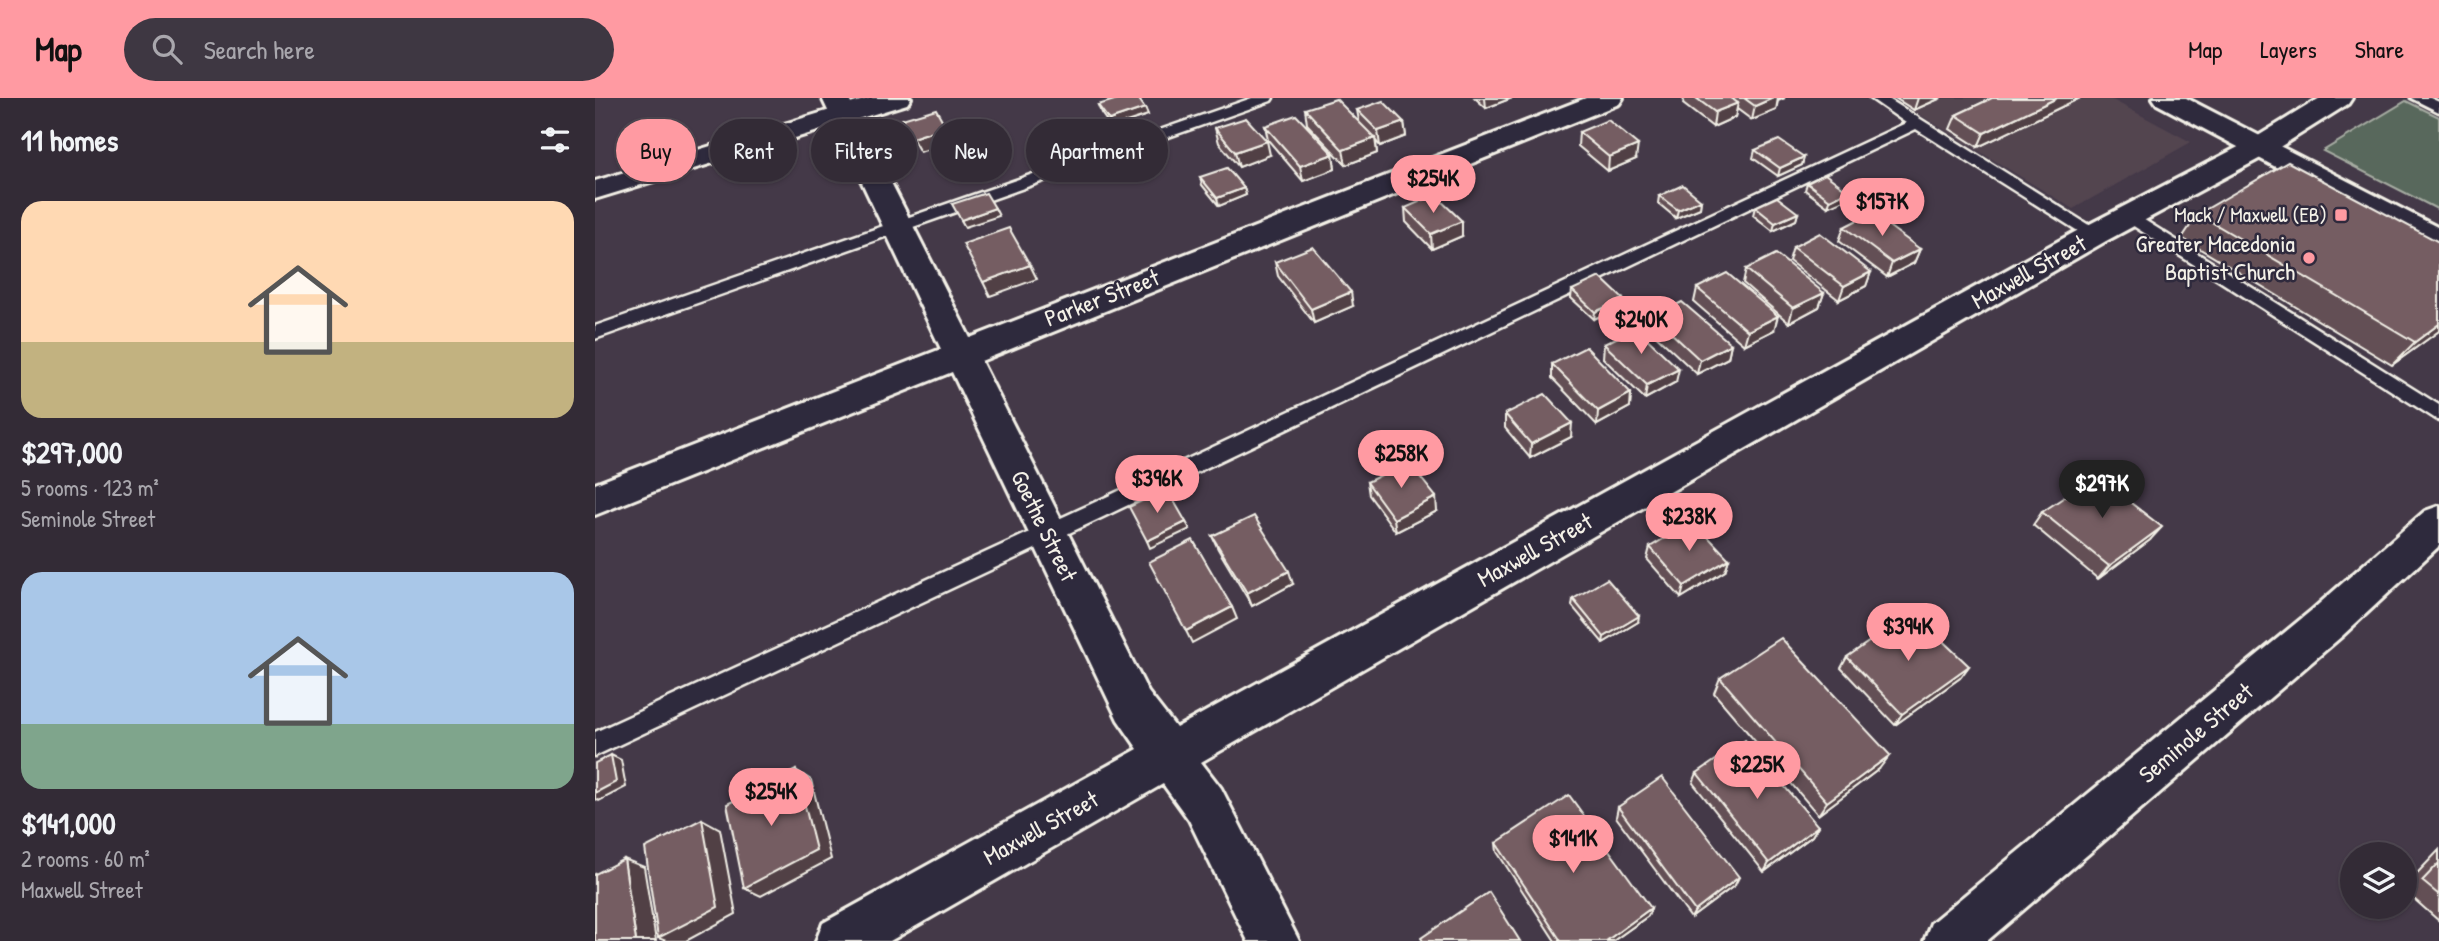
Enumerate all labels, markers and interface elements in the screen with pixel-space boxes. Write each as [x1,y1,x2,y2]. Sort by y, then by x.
search box [124,18,614,81]
text: Map [35,27,82,71]
icon: search [148,30,186,68]
text: Search here [204,32,315,67]
text: Map [2188,33,2222,65]
text: Layers [2260,33,2317,65]
text: Share [2355,33,2404,65]
chip: Buy [616,119,696,182]
chip: Rent [710,119,797,182]
chip: Filters [811,119,917,182]
chip: New [931,119,1012,182]
chip: Apartment [1026,119,1168,182]
text: 11 homes [21,120,118,160]
icon: filters [536,121,574,159]
pin: $254K [1384,156,1482,215]
text: $254K [1407,162,1459,193]
pin: $157K [1833,178,1931,238]
text: $157K [1855,185,1909,216]
place label: Mack / Maxwell (EB) [2174,200,2327,229]
marker: Mack / Maxwell (EB) [2333,207,2349,223]
street label: Maxwell Street [1965,226,2092,316]
place label: Greater Macedonia Baptist Church [2135,227,2295,287]
icon: home [235,247,361,373]
marker: Greater Macedonia Baptist Church [2301,250,2317,266]
street label: Parker Street [1040,260,1164,334]
pin: $240K [1592,296,1690,356]
text: $240K [1614,303,1668,334]
pin: $258K [1352,430,1450,490]
text: $297,000 [21,432,123,472]
text: $258K [1374,437,1428,468]
pin: $396K [1108,456,1206,515]
pin: $297K [2053,460,2151,520]
text: $396K [1131,462,1183,493]
street label: Goethe Street [1004,465,1086,587]
text: $297K [2075,467,2129,498]
text: 5 rooms · 123 m² [21,472,159,503]
pin: $238K [1640,494,1738,553]
text: $238K [1662,500,1716,531]
text: Seminole Street [21,503,155,534]
street label: Maxwell Street [1471,504,1598,594]
pin: $394K [1859,603,1957,663]
text: $394K [1882,610,1934,641]
icon: home [235,618,361,744]
street label: Seminole Street [2131,674,2260,790]
pin: $225K [1708,742,1806,801]
text: $225K [1730,748,1784,779]
pin: $254K [722,768,820,828]
text: $254K [745,775,797,806]
street label: Maxwell Street [977,782,1104,872]
text: $141,000 [21,803,116,843]
pin: $141K [1524,816,1622,875]
text: $141K [1548,822,1598,853]
map controls [2340,842,2417,919]
button: layers [2340,842,2417,919]
text: 2 rooms · 60 m² [21,843,150,874]
text: Maxwell Street [21,874,143,905]

